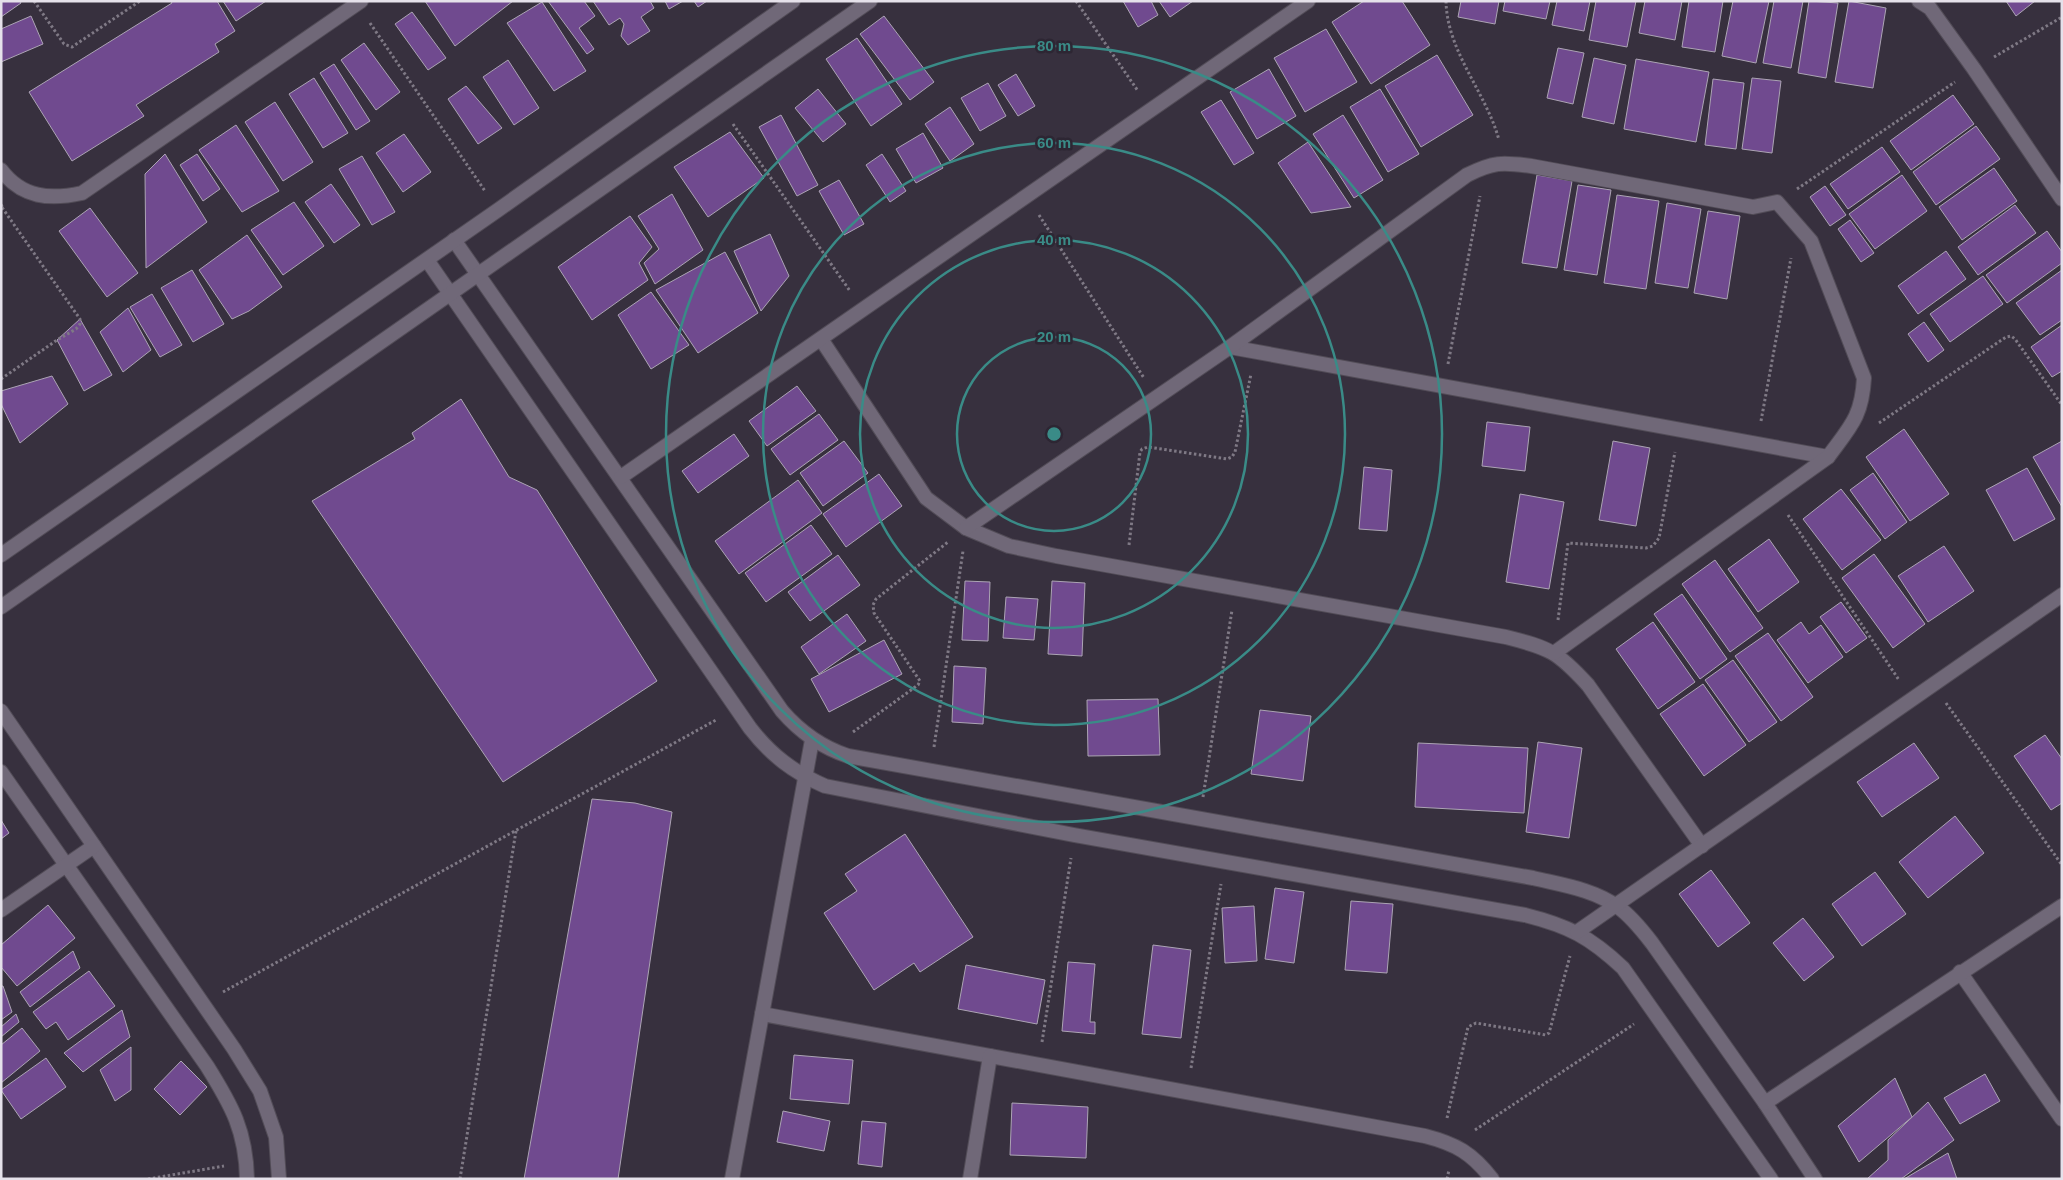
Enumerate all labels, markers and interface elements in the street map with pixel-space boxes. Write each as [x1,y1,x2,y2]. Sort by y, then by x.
text: 80 m [1037,37,1071,54]
text: 60 m [1037,134,1071,151]
text: 40 m [1037,231,1071,248]
text: 20 m [1037,328,1071,345]
centre of rings [1045,425,1063,443]

